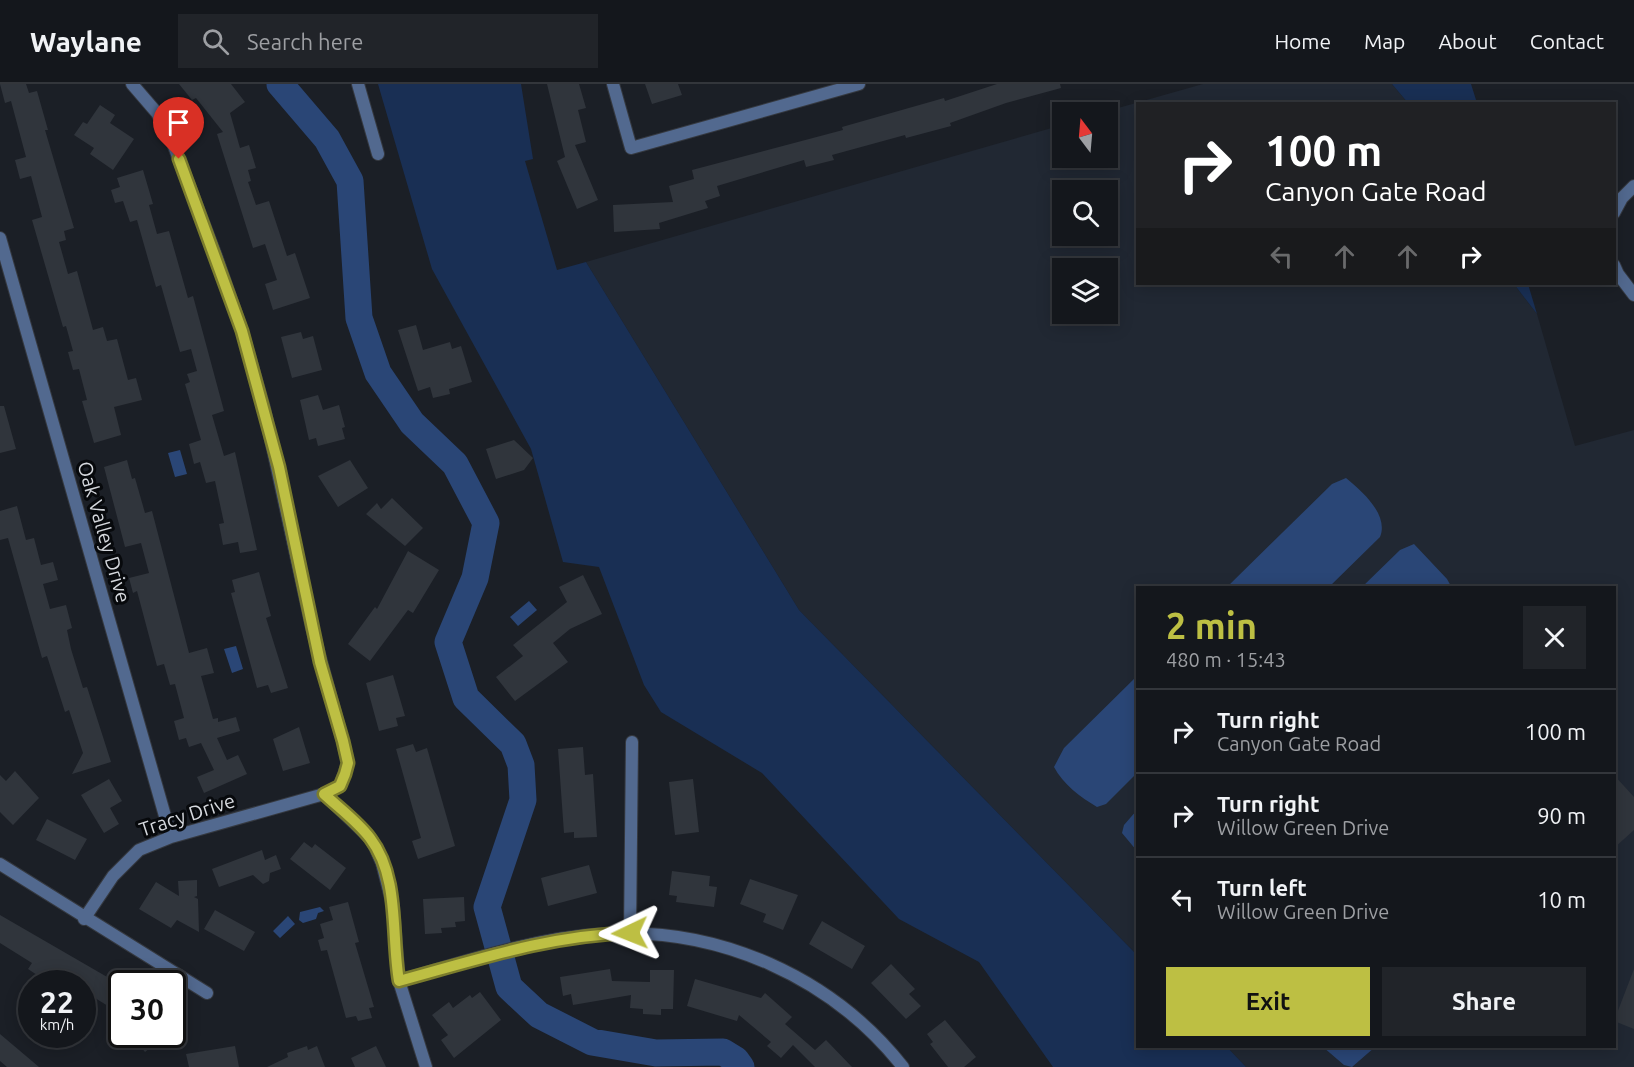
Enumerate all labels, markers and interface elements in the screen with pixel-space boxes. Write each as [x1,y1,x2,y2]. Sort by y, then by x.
search box [178,14,598,68]
icon: search [199,25,232,58]
text: Waylane [30,26,142,57]
text: Search here [247,29,363,54]
text: Home [1274,29,1331,53]
text: Map [1364,29,1405,53]
text: About [1438,29,1497,53]
text: Contact [1530,29,1604,53]
pin [153,97,204,159]
north arrow [1052,102,1118,168]
map controls [1052,102,1118,324]
icon: arrive [162,106,195,139]
icon: right [1166,126,1244,204]
text: 100 m [1265,127,1382,174]
text: Canyon Gate Road [1265,176,1487,206]
button: search [1052,180,1118,246]
icon: left [1265,240,1298,273]
icon: ahead [1328,240,1361,273]
icon: ahead [1391,240,1424,273]
icon: right [1454,240,1487,273]
button: layers [1052,258,1118,324]
street label: Oak Valley Drive [73,458,136,605]
text: 2 min [1166,605,1257,646]
button: close [1523,606,1586,669]
text: 480 m · 15:43 [1166,648,1286,671]
text: Turn right [1217,707,1319,732]
icon: right [1166,715,1199,748]
text: 100 m [1525,719,1586,744]
text: Canyon Gate Road [1217,732,1381,755]
street label: Tracy Drive [136,788,238,841]
text: Turn right [1217,791,1319,816]
icon: right [1166,799,1199,832]
text: 90 m [1537,803,1586,828]
text: Willow Green Drive [1217,816,1389,839]
text: Turn left [1217,875,1307,900]
icon: left [1166,883,1199,916]
text: 10 m [1537,887,1586,912]
text: Willow Green Drive [1217,900,1389,923]
position arrow [598,901,662,965]
button: Exit [1166,967,1370,1036]
button: Share [1382,967,1586,1036]
speed limit sign: 30 [108,970,186,1048]
text: 22 [40,985,74,1019]
text: km/h [40,1016,74,1033]

